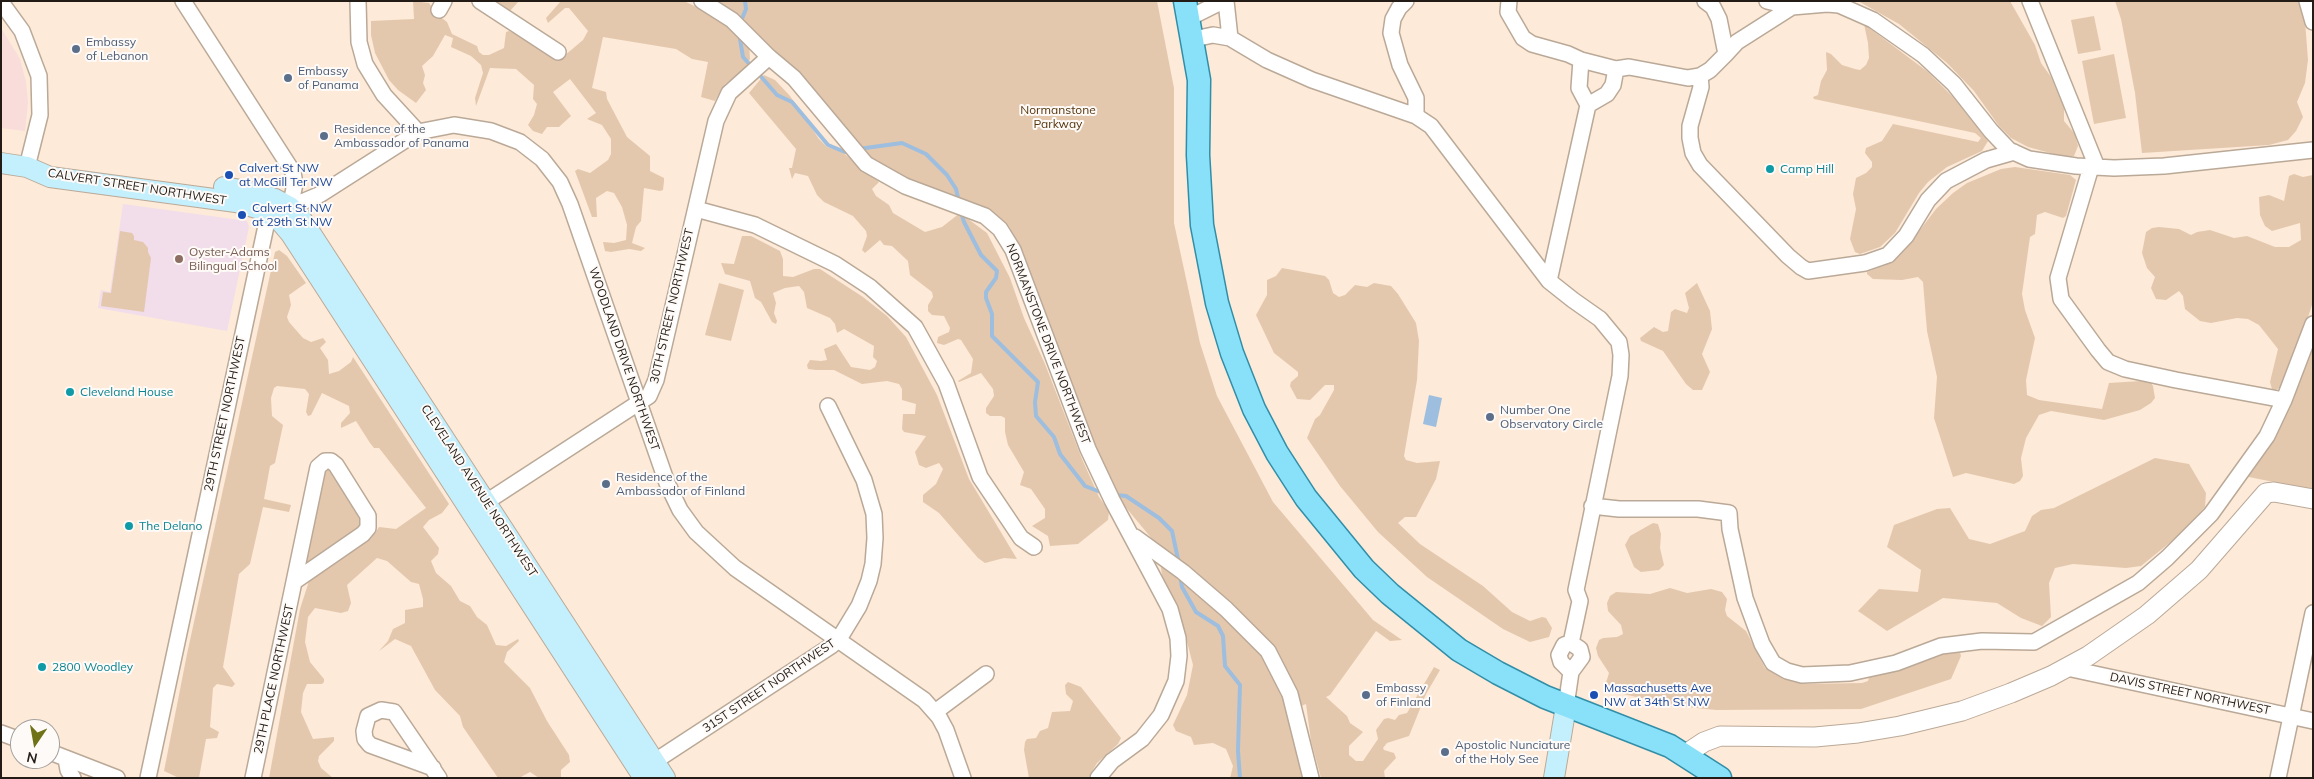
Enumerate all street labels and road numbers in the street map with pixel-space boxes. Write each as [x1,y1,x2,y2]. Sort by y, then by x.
street label: CALVERT STREET NORTHWEST [47,166,227,208]
street label: 30TH STREET NORTHWEST [647,227,697,385]
street label: NORMANSTONE DRIVE NORTHWEST [1003,242,1093,446]
street label: WOODLAND DRIVE NORTHWEST [586,265,662,453]
street label: 29TH STREET NORTHWEST [201,335,249,493]
street label: CLEVELAND AVENUE NORTHWEST [418,402,540,580]
street label: 29TH PLACE NORTHWEST [251,603,297,755]
street label: 31ST STREET NORTHWEST [700,636,838,736]
street label: DAVIS STREET NORTHWEST [2108,670,2272,718]

